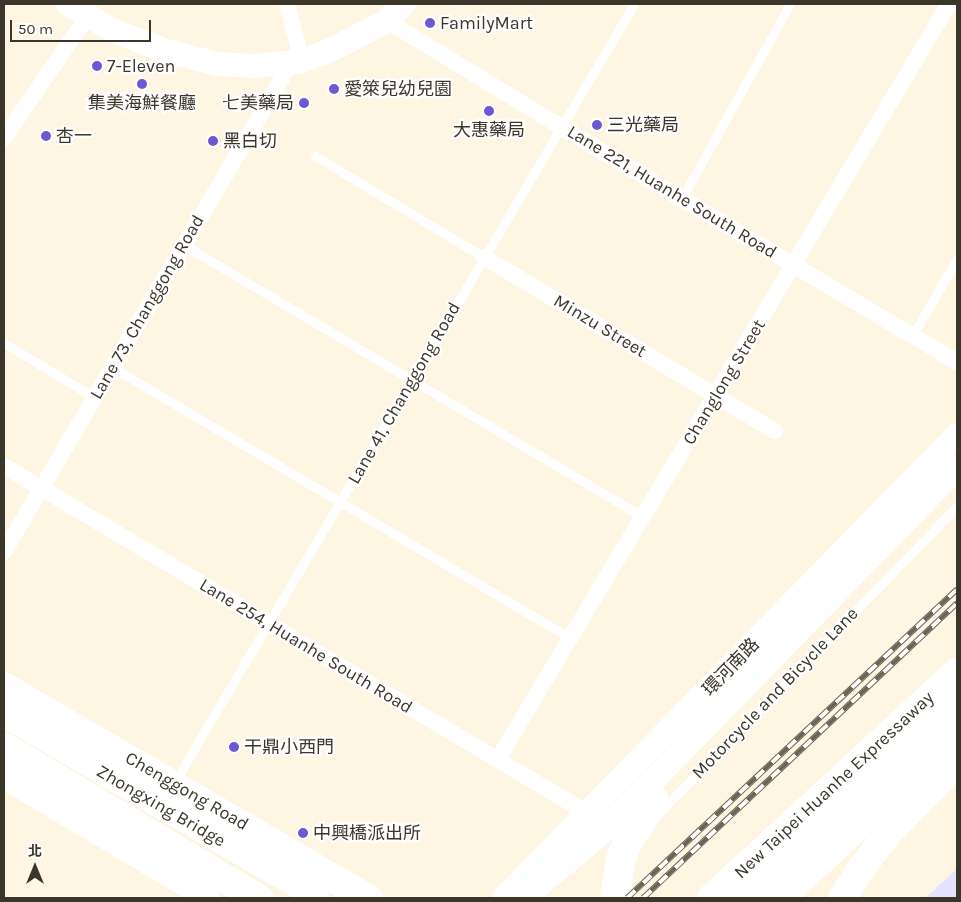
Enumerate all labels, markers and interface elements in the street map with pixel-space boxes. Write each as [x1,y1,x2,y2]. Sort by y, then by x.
scale bar [12,10,154,42]
place label: FamilyMart [440,12,533,34]
marker: FamilyMart [424,17,436,29]
text: 50 m [18,20,53,38]
place label: 7-Eleven [107,55,175,77]
marker: 7-Eleven [91,60,103,72]
marker: 集美海鮮餐廳 [136,78,148,90]
place label: 愛箂兒幼兒園 [344,78,452,100]
marker: 愛箂兒幼兒園 [328,83,340,95]
place label: 集美海鮮餐廳 [88,92,196,114]
place label: 七美藥局 [222,92,294,114]
marker: 七美藥局 [298,97,310,109]
marker: 大惠藥局 [483,105,495,117]
place label: 三光藥局 [607,114,679,136]
place label: 大惠藥局 [453,119,525,141]
marker: 三光藥局 [591,119,603,131]
street label: Lane 221, Huanhe South Road [563,121,781,263]
place label: 杏一 [56,125,92,147]
marker: 杏一 [40,130,52,142]
place label: 黑白切 [223,130,277,152]
marker: 黑白切 [207,135,219,147]
street label: Lane 73, Changgong Road [85,211,209,403]
street label: Minzu Street [550,290,650,362]
street label: Lane 41, Changgong Road [343,298,465,488]
street label: Changlong Street [678,315,770,449]
street label: Lane 254, Huanhe South Road [196,574,416,718]
street label: Motorcycle and Bicycle Lane [687,603,863,783]
street label: 環河南路 [698,634,764,700]
street label: New Taipei Huanhe Expressaway [730,687,938,883]
place label: 干鼎小西門 [244,736,334,758]
marker: 干鼎小西門 [228,741,240,753]
street label: Chenggong Road [121,747,253,835]
street label: Zhongxing Bridge [93,760,229,852]
place label: 中興橋派出所 [313,822,421,844]
marker: 中興橋派出所 [297,827,309,839]
north arrow [10,842,60,892]
text: 北 [28,843,42,860]

